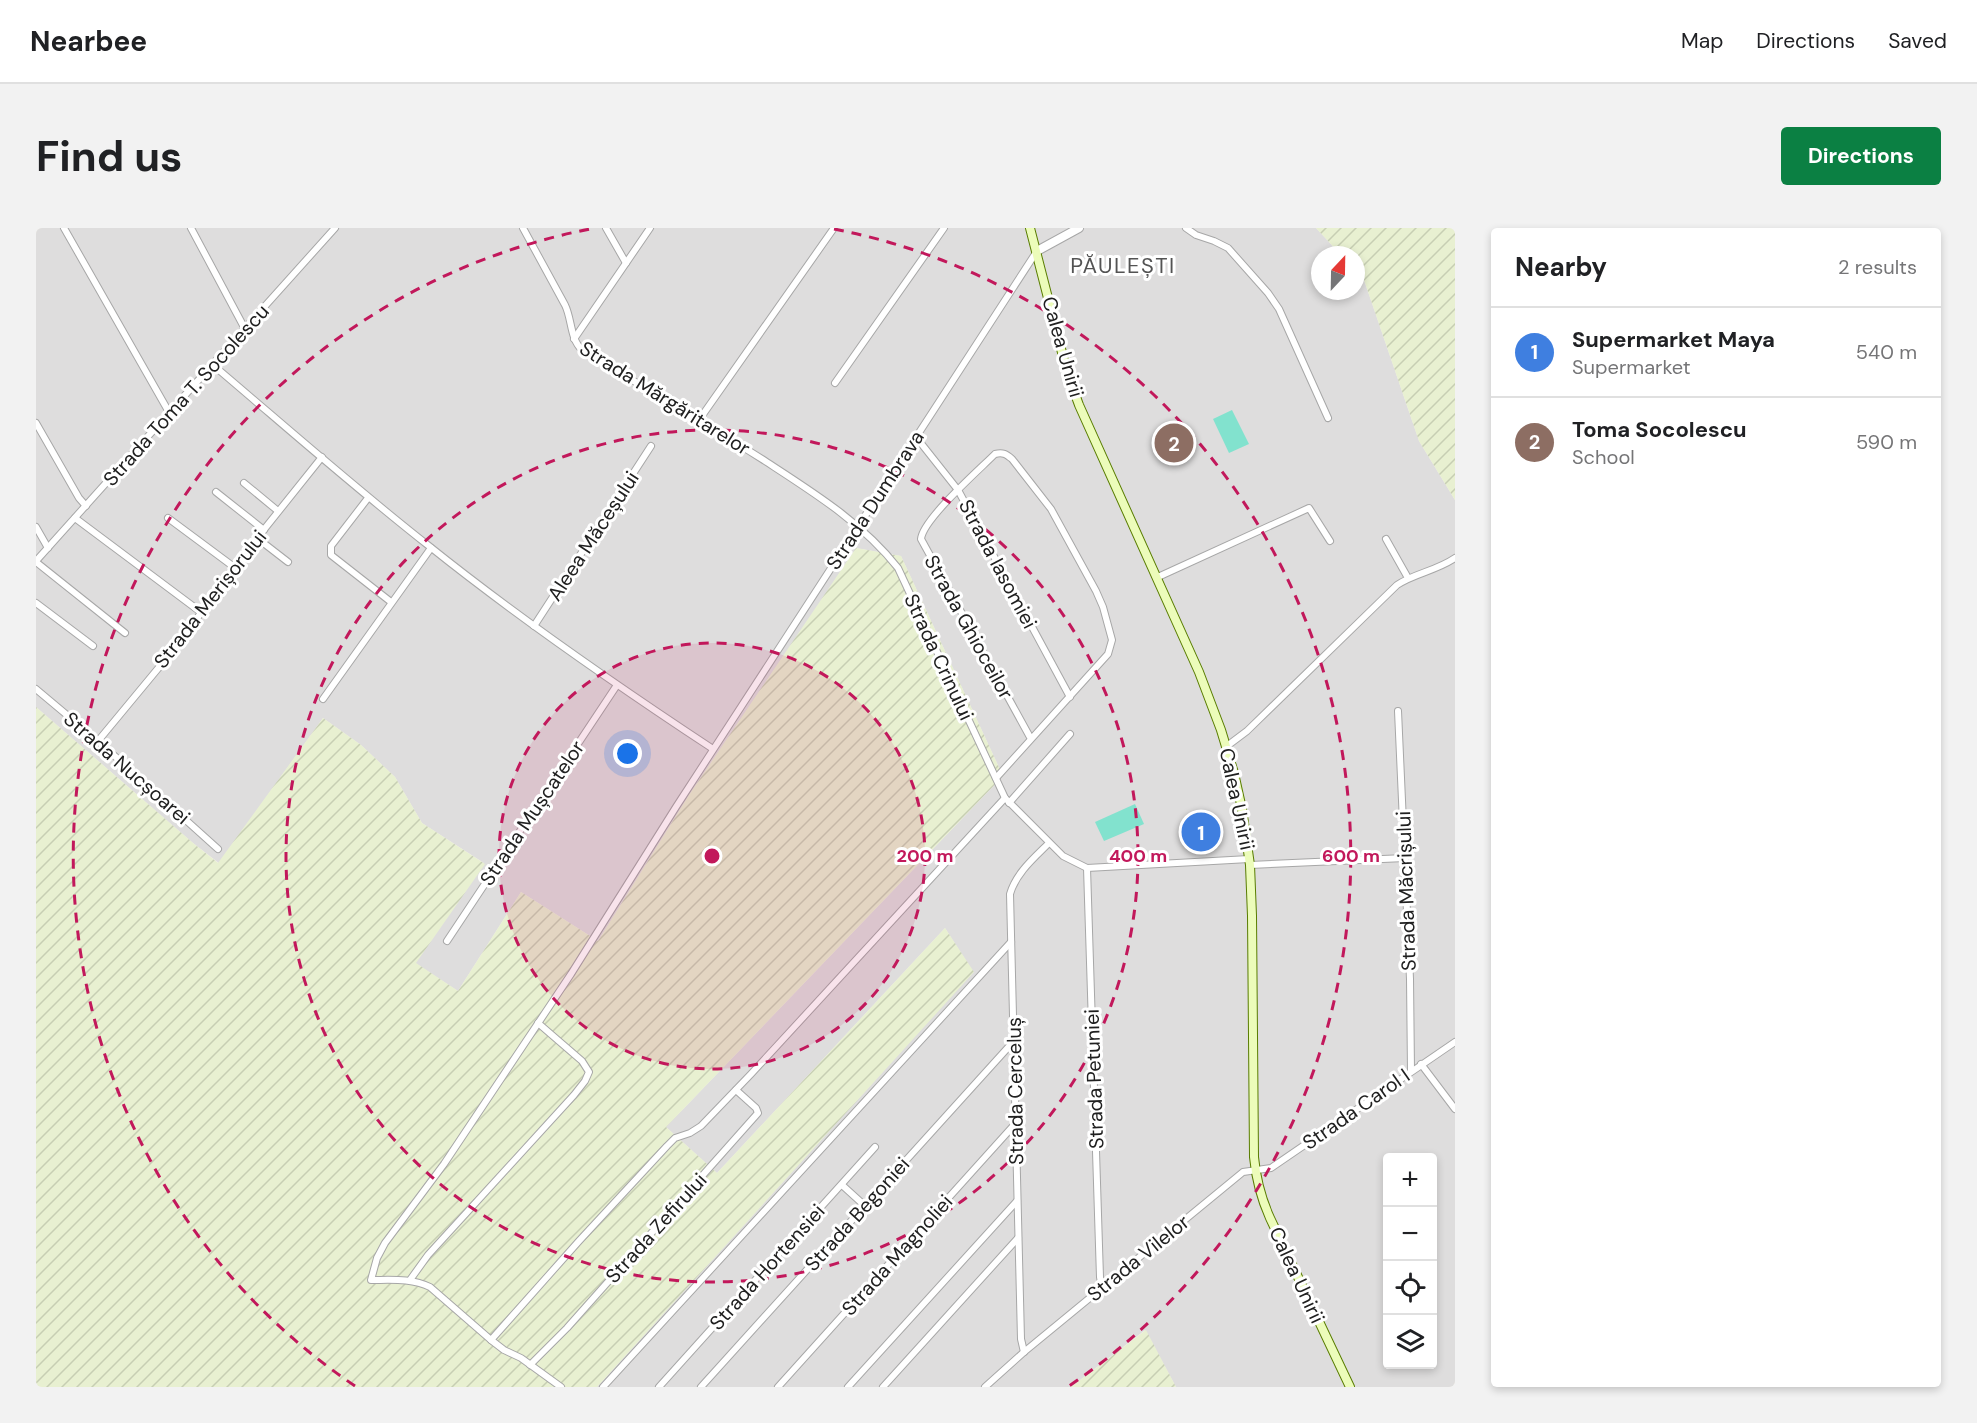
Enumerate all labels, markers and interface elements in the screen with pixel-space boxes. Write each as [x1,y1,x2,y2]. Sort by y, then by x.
text: Nearbee [30,23,147,60]
text: Map [1681,27,1723,55]
text: Directions [1756,27,1855,55]
text: Saved [1888,27,1947,55]
button: Directions [1781,127,1941,185]
text: Find us [36,129,182,184]
north arrow [1311,246,1365,300]
text: Nearby [1515,250,1607,284]
district label: PĂULEȘTI [1070,251,1176,280]
text: 2 results [1838,254,1917,280]
street label: Calea Unirii [1036,294,1090,400]
street label: Strada Toma T. Socolescu [97,299,275,491]
text: Supermarket Maya [1572,325,1775,354]
street label: Strada Mărgăritarelor [575,335,755,461]
text: 1 [1531,339,1538,365]
text: 540 m [1856,339,1917,365]
text: Supermarket [1572,354,1691,380]
text: Toma Socolescu [1572,415,1747,444]
pin: 2 [1154,420,1194,466]
street label: Strada Dumbrava [820,425,930,575]
text: 2 [1529,429,1540,455]
text: 590 m [1856,429,1917,455]
text: School [1572,444,1635,470]
street label: Aleea Măceșului [541,466,645,606]
street label: Strada Iasomiei [953,495,1043,633]
street label: Strada Merișorului [148,525,272,673]
street label: Strada Ghioceilor [919,550,1019,704]
street label: Strada Crinului [898,590,980,724]
street label: Strada Nucșoarei [58,706,196,830]
street label: Strada Mușcatelor [474,735,590,891]
your location [613,739,642,768]
street label: Calea Unirii [1214,746,1260,852]
pin: 1 [1182,810,1220,854]
street label: Strada Măcrișului [1390,811,1422,971]
text: 200 m [897,844,953,868]
text: 400 m [1109,844,1167,868]
text: 600 m [1322,844,1380,868]
centre of rings [702,846,722,866]
street label: Strada Petuniei [1079,1008,1109,1150]
street label: Strada Cerceluș [1001,1017,1029,1165]
street label: Strada Carol I [1297,1062,1415,1156]
street label: Strada Begoniei [799,1151,915,1277]
map controls [1383,1153,1437,1369]
button: + [1383,1153,1437,1207]
street label: Strada Zefirului [600,1167,712,1289]
street label: Strada Magnoliei [836,1189,958,1321]
street label: Strada Hortensiei [704,1199,830,1335]
button: − [1383,1207,1437,1261]
street label: Strada Vilelor [1082,1209,1194,1307]
street label: Calea Unirii [1263,1223,1331,1327]
button: locate [1383,1261,1437,1315]
button: layers [1383,1315,1437,1369]

